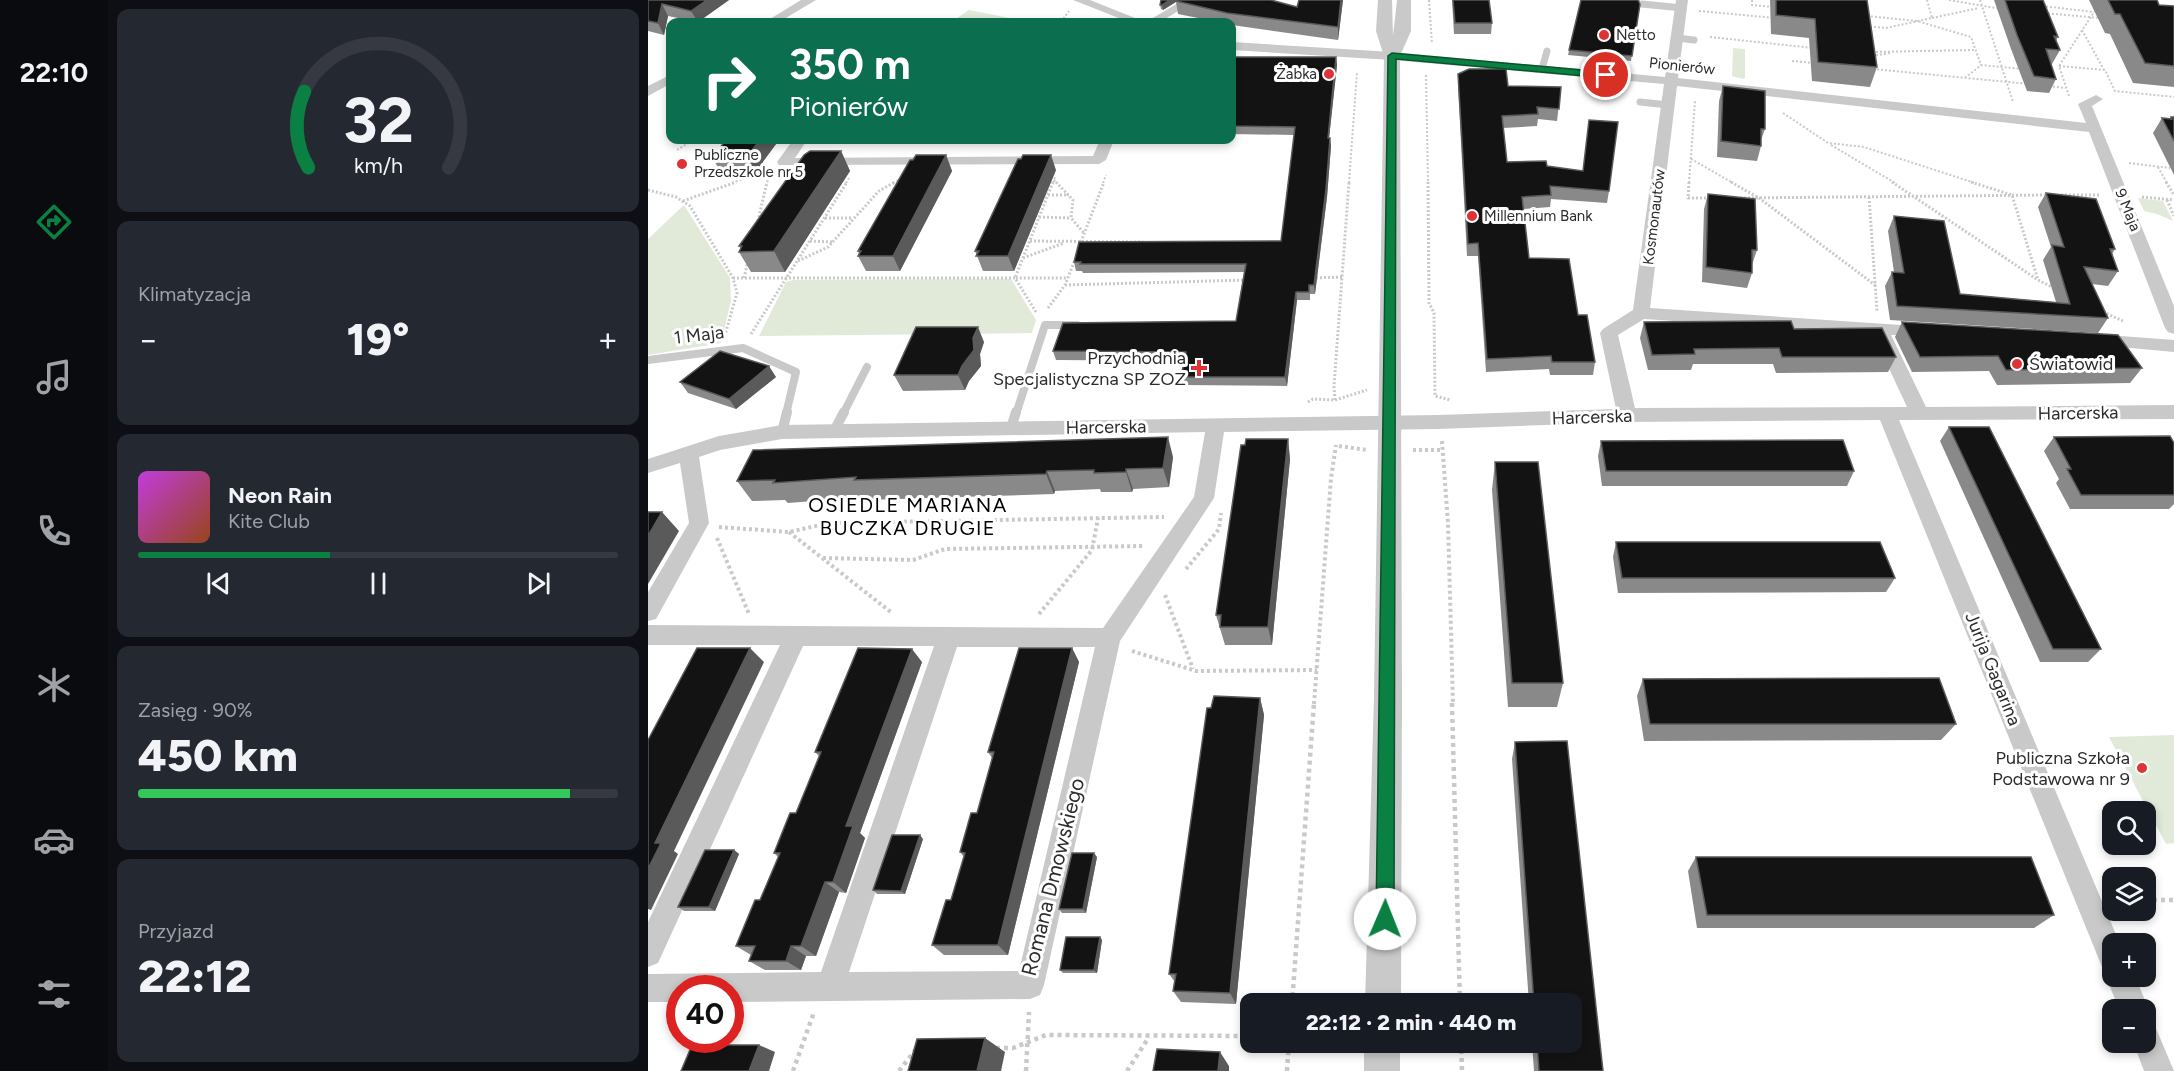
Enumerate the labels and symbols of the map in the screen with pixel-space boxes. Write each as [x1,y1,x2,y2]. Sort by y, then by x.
place label: Netto [1616,26,1656,44]
marker: Netto [1597,28,1611,42]
pin [1580,49,1631,100]
street label: Pionierów [1648,54,1716,78]
place label: Żabka [1276,65,1317,83]
marker: Żabka [1322,67,1336,81]
place label: Publiczne Przedszkole nr 5 [694,146,803,181]
marker: Publiczne Przedszkole nr 5 [675,157,689,171]
street label: Kosmonautów [1639,168,1669,266]
street label: 9 Maja [2111,186,2145,234]
place label: Millennium Bank [1484,207,1593,225]
marker: Millennium Bank [1465,209,1479,223]
street label: 1 Maja [673,321,725,349]
place label: Przychodnia Specjalistyczna SP ZOZ [993,347,1186,390]
place label: Światowid [2029,353,2113,375]
marker: Światowid [2010,357,2024,371]
marker: Przychodnia Specjalistyczna SP ZOZ [1190,359,1208,377]
street label: Harcerska [2038,401,2118,425]
street label: Harcerska [1551,405,1633,429]
street label: Harcerska [1066,415,1146,439]
district label: OSIEDLE MARIANA BUCZKA DRUGIE [808,493,1008,540]
street label: Jurija Gagarina [1960,609,2026,729]
place label: Publiczna Szkoła Podstawowa nr 9 [1992,747,2130,790]
marker: Publiczna Szkoła Podstawowa nr 9 [2135,761,2149,775]
street label: Romana Dmowskiego [1016,775,1089,978]
position arrow [1353,887,1417,951]
speed limit sign: 40 [666,975,744,1053]

